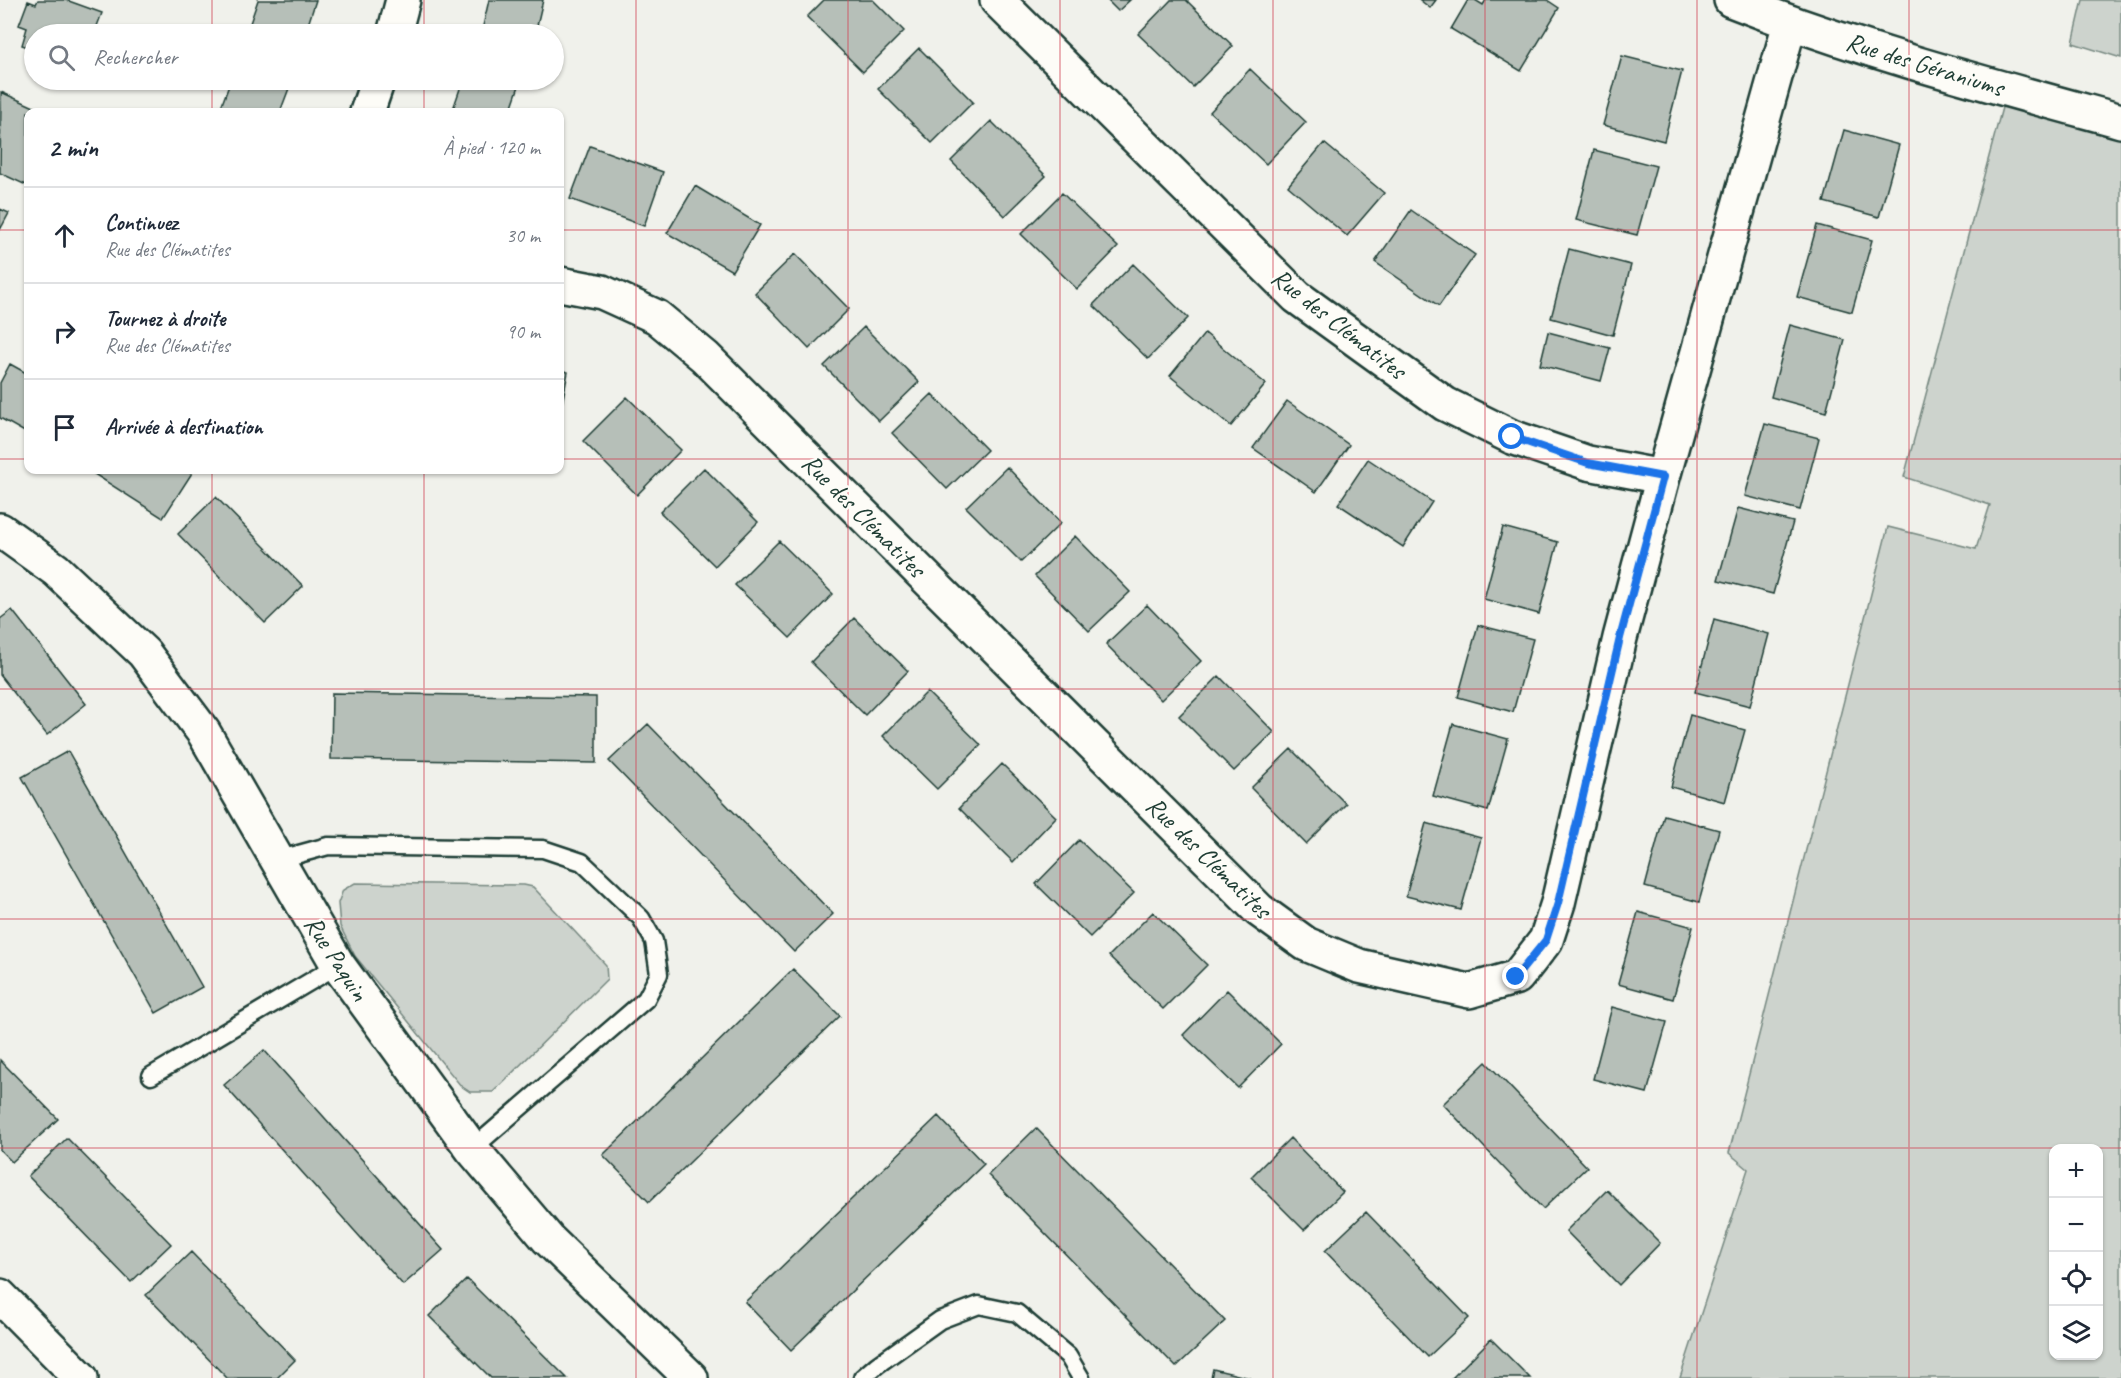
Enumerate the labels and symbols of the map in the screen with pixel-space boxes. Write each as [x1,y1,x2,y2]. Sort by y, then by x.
street label: Rue des Géraniums [1842,25,2010,105]
street label: Rue des Clématites [1265,261,1414,388]
route start [1498,423,1524,449]
street label: Rue des Clématites [795,446,934,586]
street label: Rue des Clématites [1139,789,1280,927]
street label: Rue Paquin [297,909,376,1007]
route end [1502,963,1528,989]

